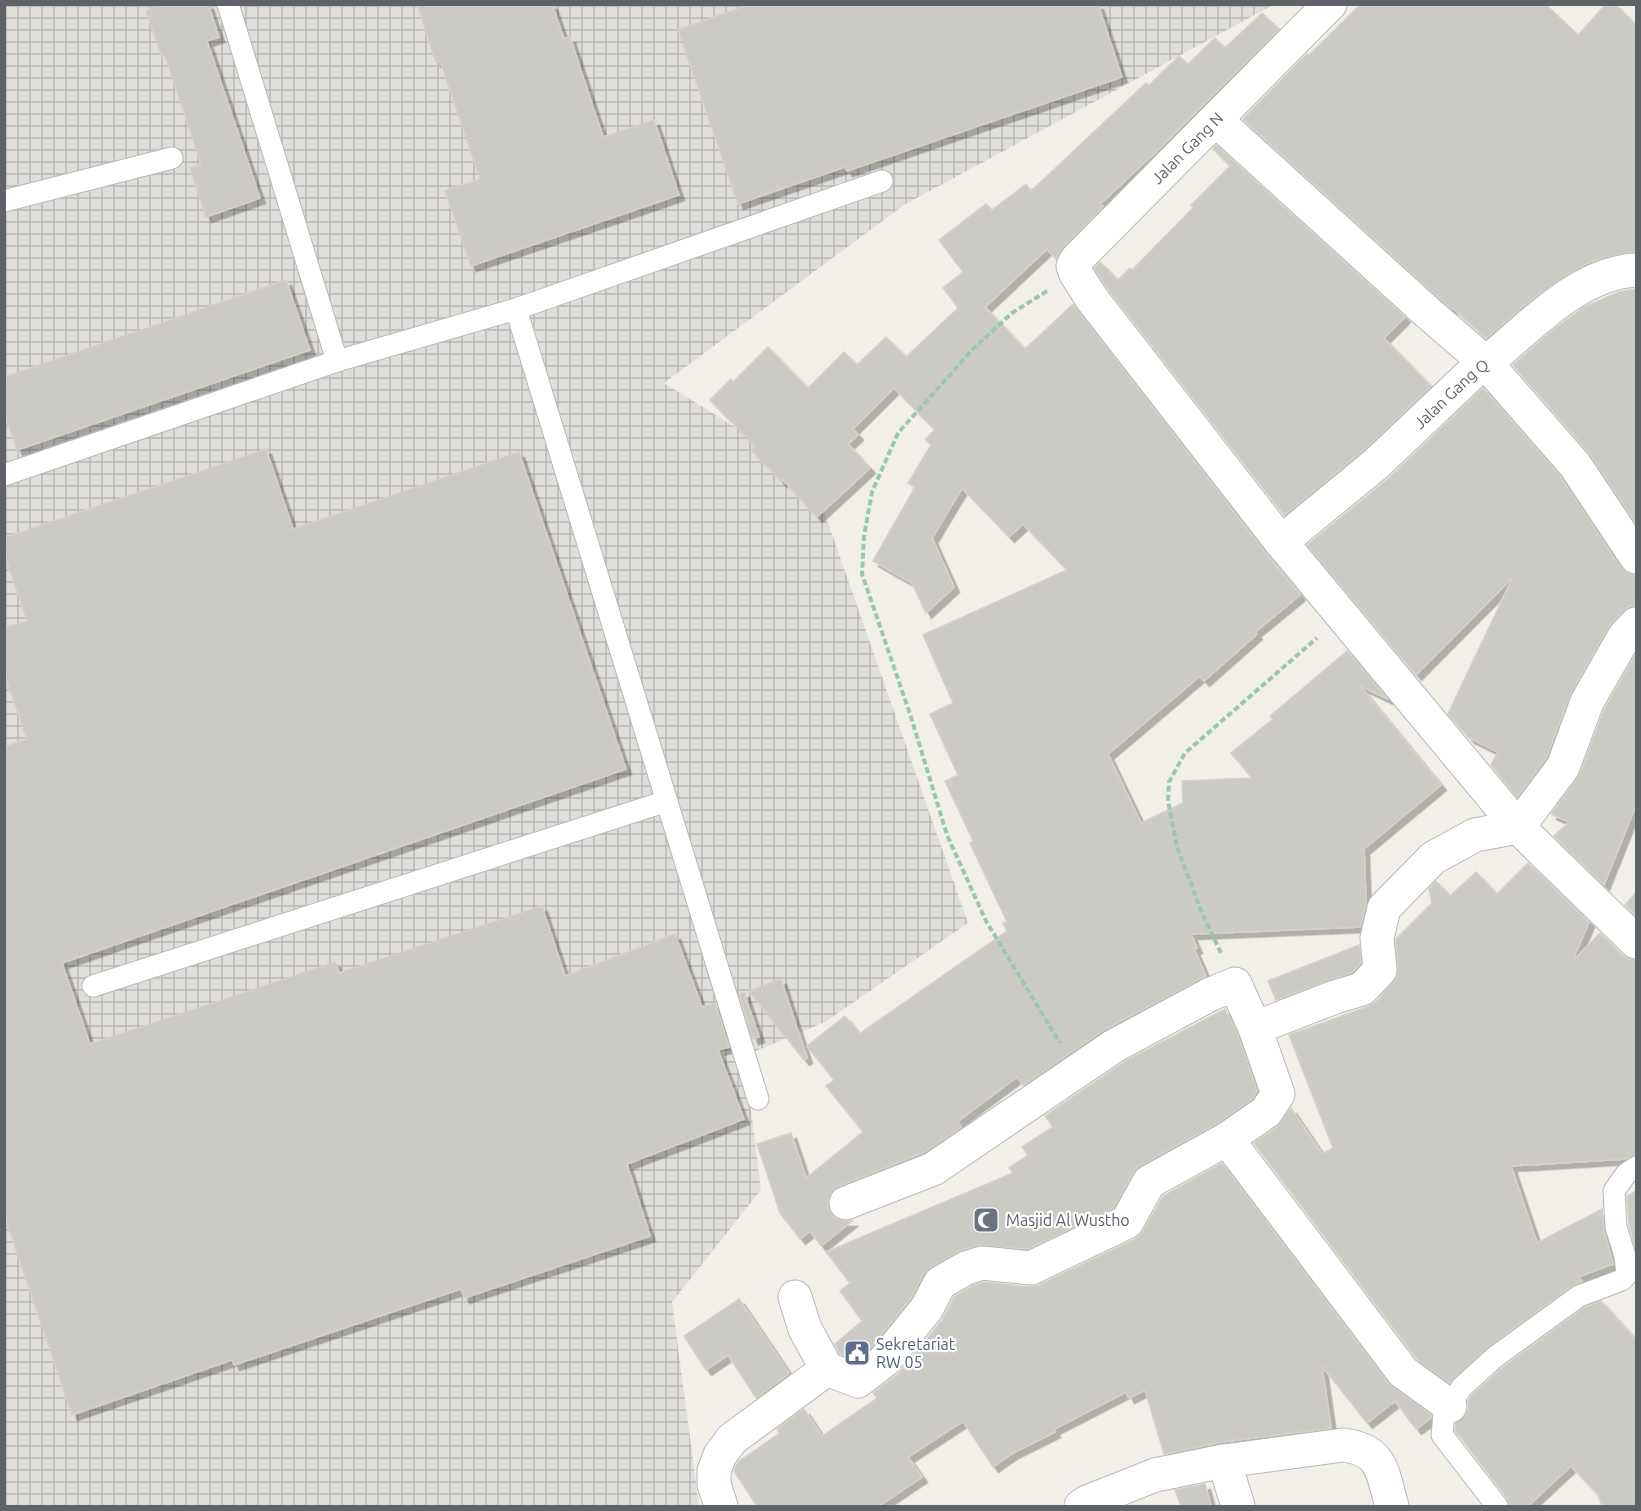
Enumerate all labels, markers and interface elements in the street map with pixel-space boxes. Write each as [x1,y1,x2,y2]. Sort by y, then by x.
street label: Jalan Gang N [1148,109,1226,187]
street label: Jalan Gang Q [1410,355,1492,432]
mosque icon: Masjid Al Wustho [971,1205,1001,1235]
place label: Masjid Al Wustho [1006,1211,1130,1229]
place label: Sekretariat RW 05 [876,1335,956,1371]
public building icon: Sekretariat RW 05 [842,1338,872,1368]

